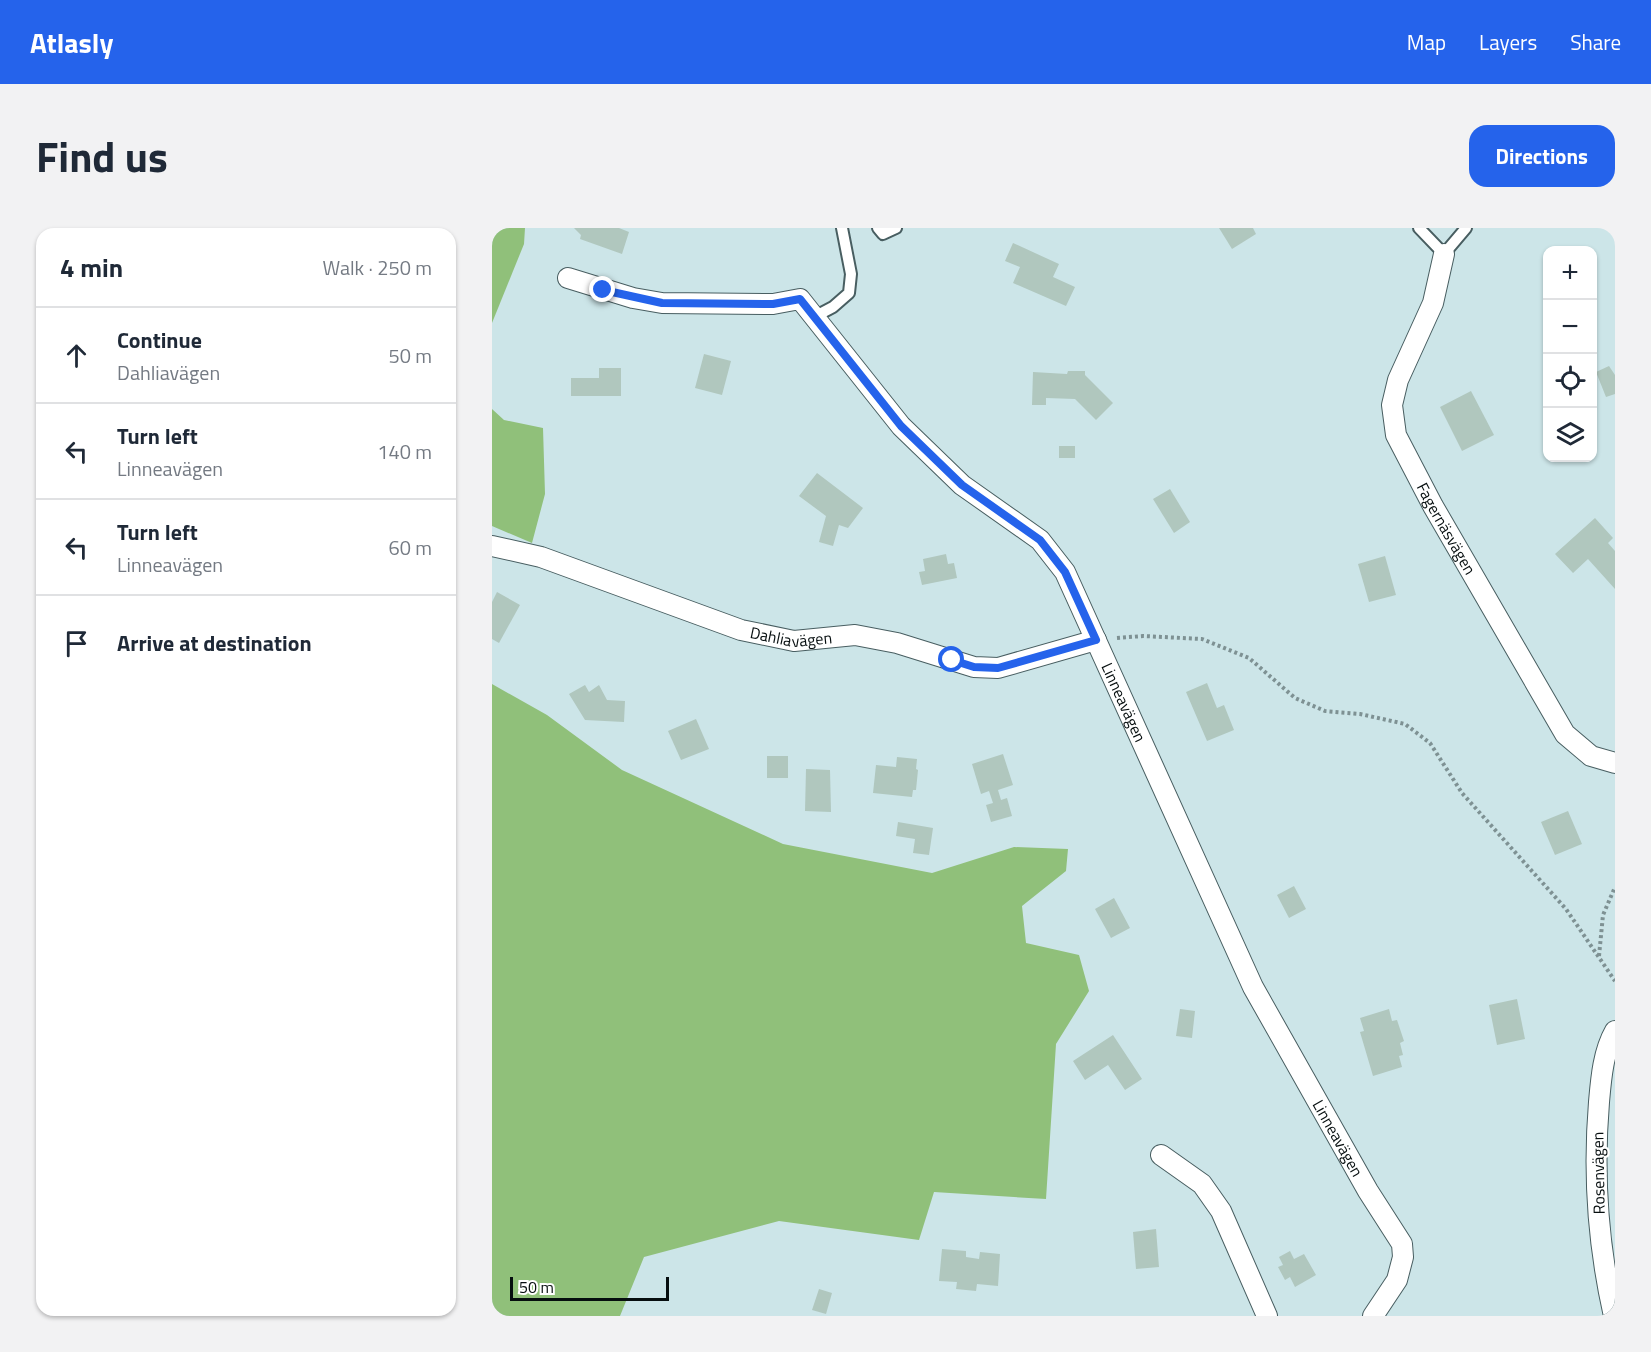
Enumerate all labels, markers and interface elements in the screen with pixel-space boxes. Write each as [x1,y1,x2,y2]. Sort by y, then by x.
text: Atlasly [30,21,113,64]
text: Map [1407,26,1446,58]
text: Layers [1479,26,1537,58]
text: Share [1570,26,1621,58]
text: Find us [36,124,168,188]
button: Directions [1469,125,1615,187]
map controls [1543,246,1597,462]
button: + [1543,246,1597,300]
text: 4 min [60,248,123,287]
text: Walk · 250 m [323,252,432,283]
route end [589,276,615,302]
button: − [1543,300,1597,354]
text: Continue [117,323,202,357]
icon: ahead [60,339,93,372]
text: 50 m [388,340,432,371]
button: locate [1543,354,1597,408]
text: Dahliavägen [117,357,220,388]
button: layers [1543,408,1597,462]
text: Turn left [117,419,198,453]
icon: left [60,435,93,468]
text: 140 m [377,436,432,467]
text: Linneavägen [117,453,223,484]
street label: Fagernäsvägen [1411,478,1482,579]
text: Turn left [117,515,198,549]
icon: left [60,531,93,564]
text: 60 m [388,532,432,563]
text: Linneavägen [117,549,223,580]
street label: Dahliavägen [748,620,833,653]
text: Arrive at destination [117,626,312,660]
icon: arrive [60,627,93,660]
route start [938,646,964,672]
street label: Linneavägen [1096,659,1152,746]
street label: Linneavägen [1307,1095,1369,1181]
street label: Rosenvägen [1585,1131,1611,1215]
scale bar [510,1274,669,1302]
text: 50 m [519,1275,554,1299]

